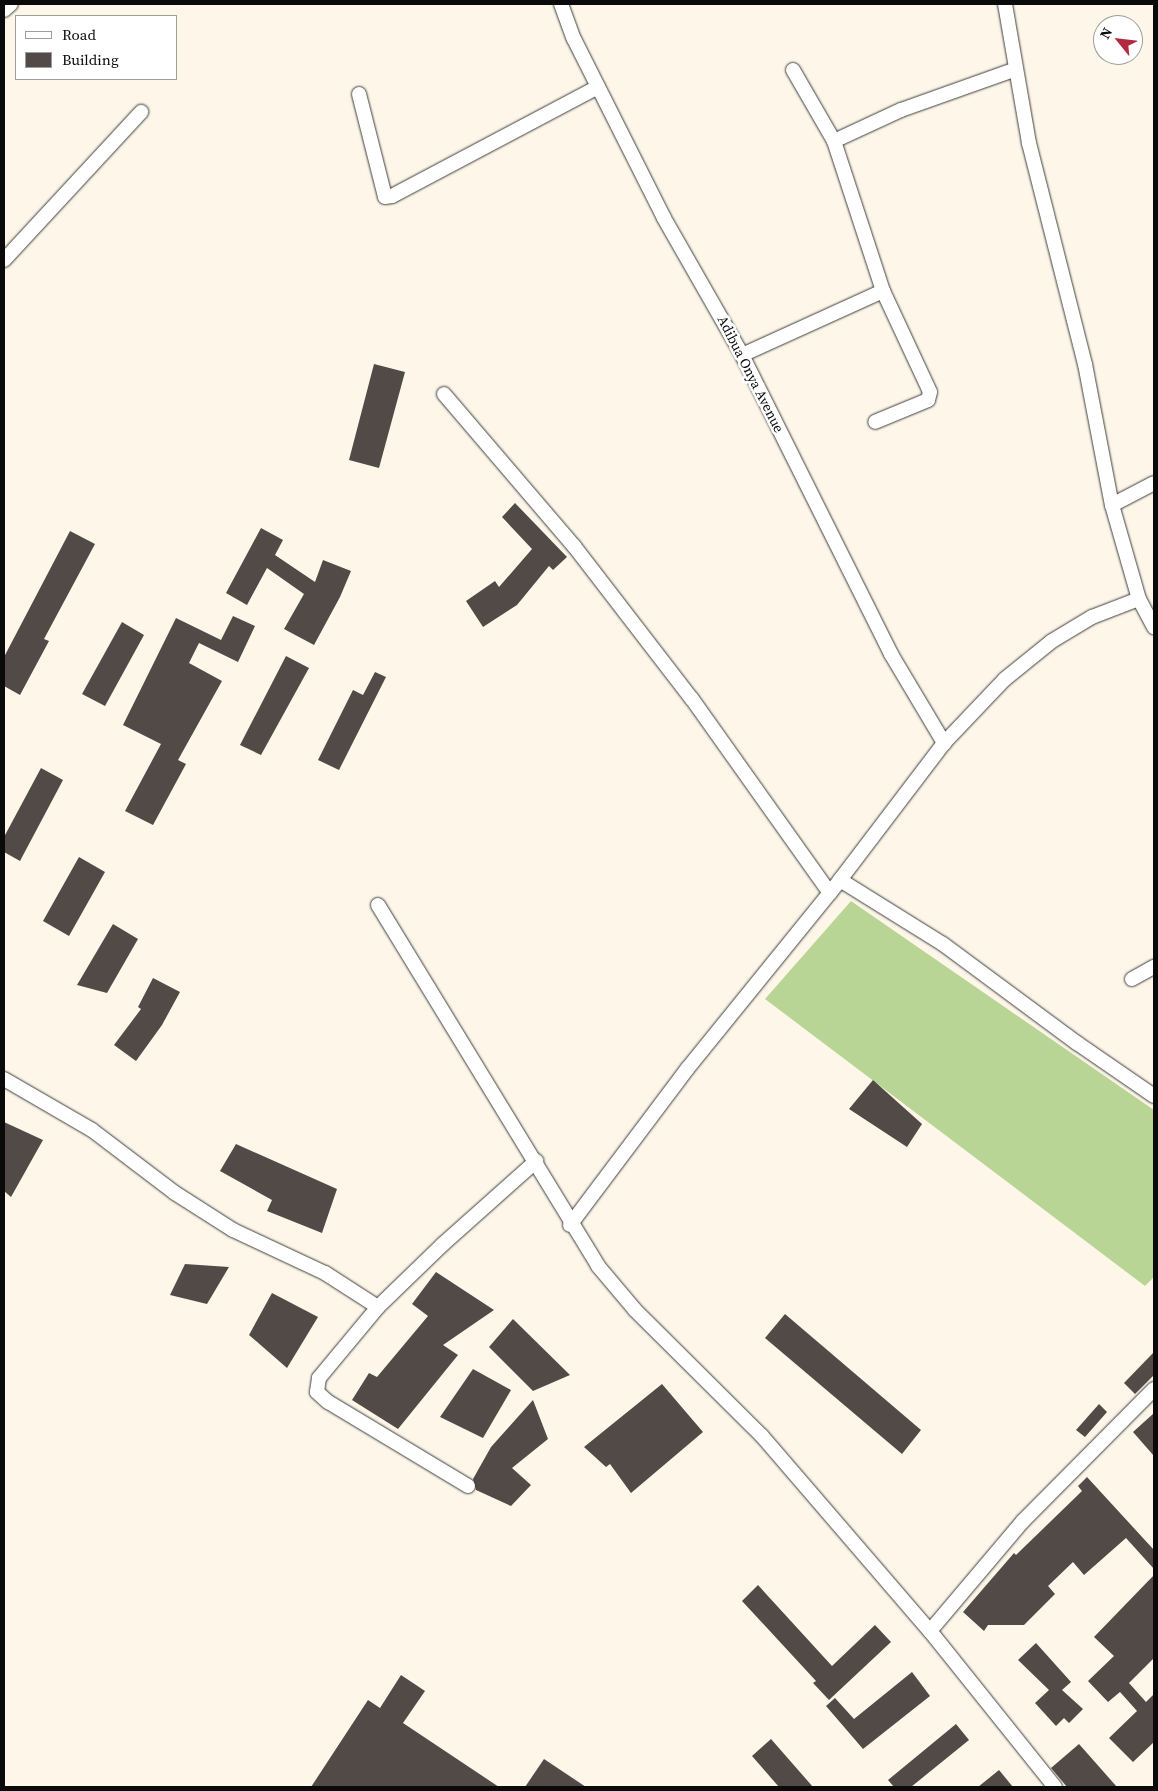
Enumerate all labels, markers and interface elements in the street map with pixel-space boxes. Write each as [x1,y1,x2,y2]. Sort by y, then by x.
legend [15,15,178,80]
north arrow [1093,15,1143,65]
text: Road [62,24,96,45]
text: N [1095,24,1117,43]
text: Building [62,49,119,70]
street label: Adibua Onya Avenue [714,313,788,435]

